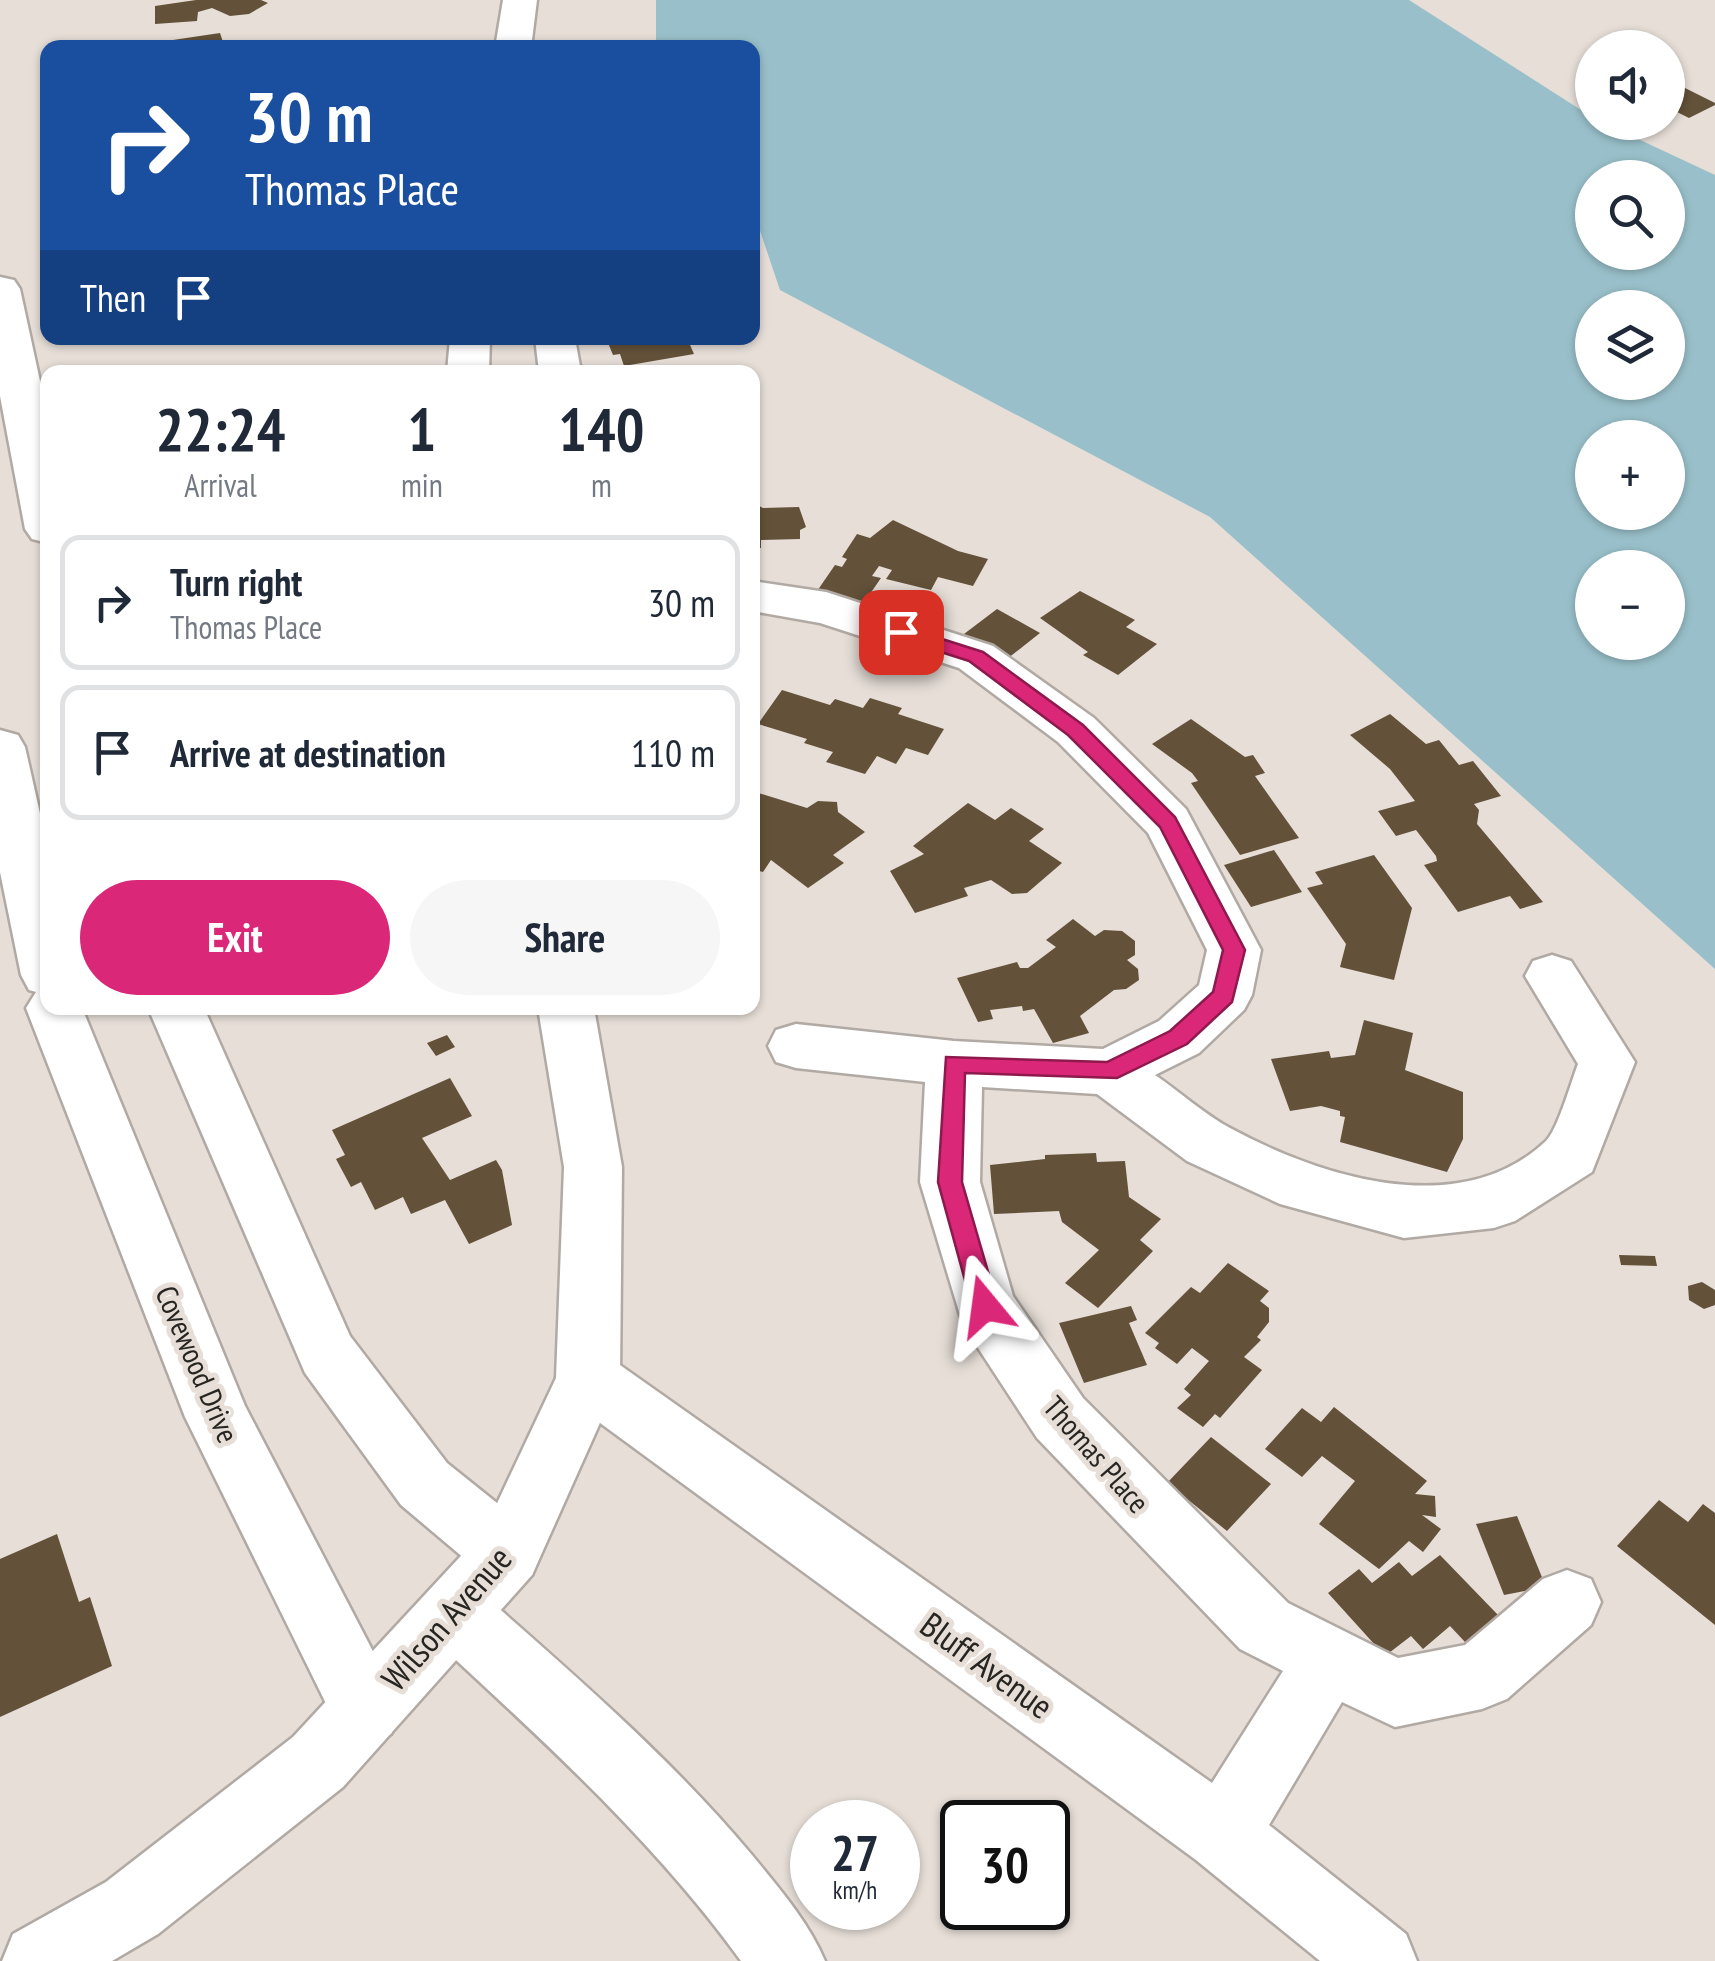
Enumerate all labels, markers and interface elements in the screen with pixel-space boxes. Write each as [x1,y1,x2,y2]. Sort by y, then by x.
map controls [1575,30,1685,660]
button: sound [1575,30,1685,140]
text: 30 m [245,71,373,161]
icon: right [80,80,210,210]
text: Thomas Place [245,159,459,217]
button: search [1575,160,1685,270]
icon: arrive [166,270,221,325]
text: Then [80,273,146,322]
button: layers [1575,290,1685,400]
text: 22:24 [156,390,285,468]
text: 1 [408,390,436,468]
text: 140 [558,390,644,468]
button: + [1575,420,1685,530]
text: Arrival [184,464,257,506]
text: min [401,464,443,506]
text: m [591,464,612,506]
button: − [1575,550,1685,660]
text: Turn right [170,557,302,606]
icon: right [85,575,140,630]
text: 30 m [648,578,715,627]
pin [859,590,944,675]
icon: arrive [874,605,929,660]
text: Thomas Place [170,606,322,648]
icon: arrive [85,725,140,780]
text: Arrive at destination [170,728,446,777]
text: 110 m [631,728,715,777]
button: Exit [80,880,390,995]
button: Share [410,880,720,995]
position arrow [933,1254,1037,1358]
street label: Covewood Drive [148,1280,248,1448]
street label: Thomas Place [1035,1387,1159,1521]
street label: Wilson Avenue [371,1536,521,1700]
street label: Bluff Avenue [912,1601,1062,1729]
speed limit sign: 30 [940,1800,1070,1930]
text: 27 [831,1820,879,1885]
text: km/h [833,1874,877,1906]

